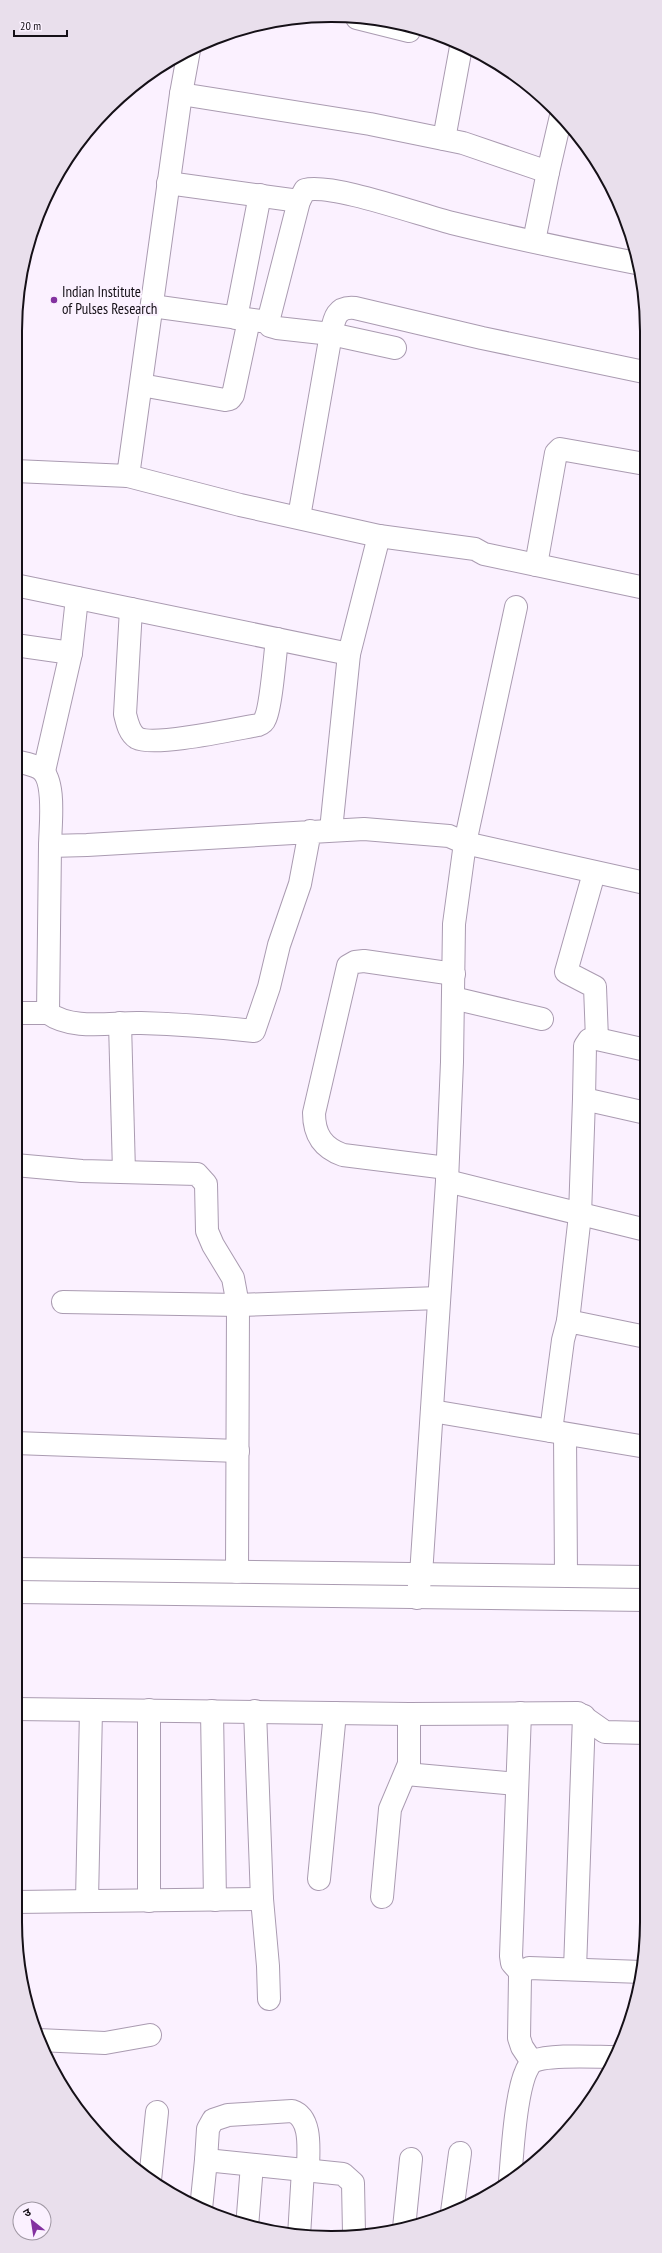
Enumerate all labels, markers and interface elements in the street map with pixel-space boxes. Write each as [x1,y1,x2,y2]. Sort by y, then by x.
scale bar [14,12,67,38]
text: 20 m [20,18,41,33]
place label: Indian Institute of Pulses Research [62,282,157,318]
marker: Indian Institute of Pulses Research [49,295,59,305]
north arrow [12,2201,52,2241]
text: उ [21,2204,34,2220]

